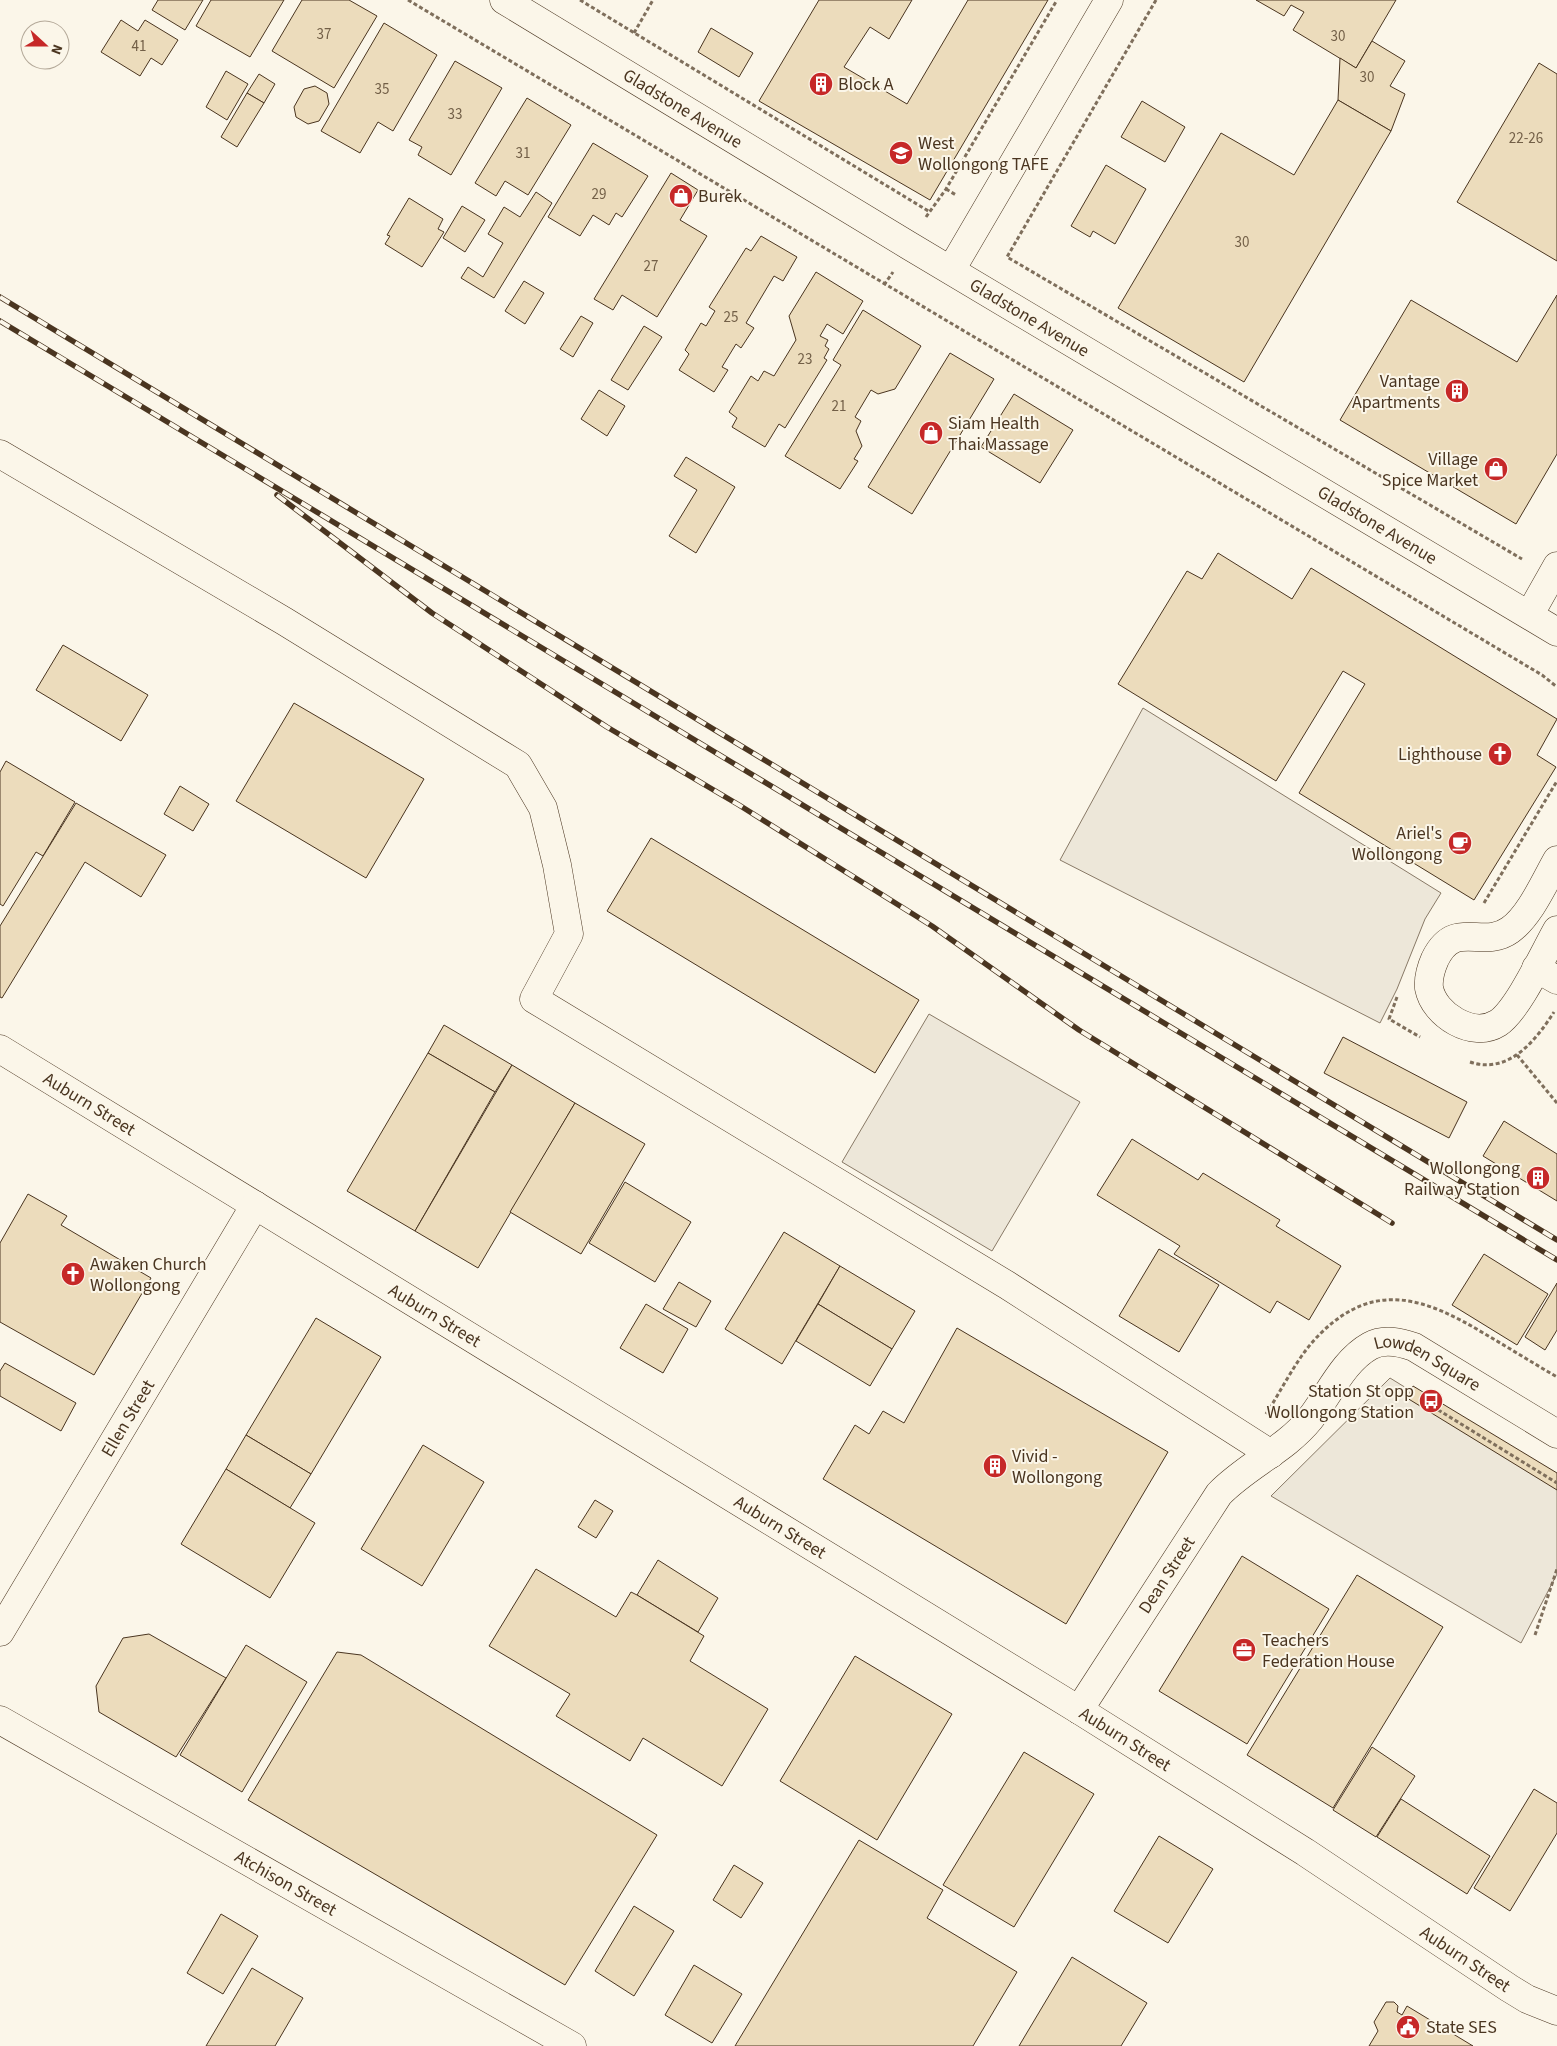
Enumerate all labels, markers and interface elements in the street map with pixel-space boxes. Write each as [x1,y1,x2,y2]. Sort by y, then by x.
north arrow [20,20,70,70]
house number: 37 [317,24,331,45]
house number: 30 [1331,26,1345,47]
house number: 41 [132,36,146,57]
text: N [45,41,67,57]
street label: Gladstone Avenue [618,63,747,154]
house number: 30 [1360,67,1374,88]
building icon: Block A [808,71,834,97]
place label: Block A [838,72,894,97]
house number: 35 [375,79,389,100]
house number: 33 [448,104,462,125]
house number: 22-26 [1509,128,1543,149]
place label: West Wollongong TAFE [918,131,1049,177]
school or university icon: West Wollongong TAFE [888,140,914,166]
house number: 31 [516,143,530,164]
shop icon: Burek [668,183,694,209]
house number: 29 [592,184,606,205]
place label: Burek [698,184,742,209]
house number: 30 [1235,232,1249,253]
house number: 27 [644,256,658,277]
street label: Gladstone Avenue [965,272,1094,363]
house number: 25 [724,307,738,328]
house number: 23 [798,349,812,370]
place label: Vantage Apartments [1352,369,1440,415]
building icon: Vantage Apartments [1444,378,1470,404]
house number: 21 [832,396,846,417]
place label: Siam Health Thai Massage [948,411,1049,457]
shop icon: Siam Health Thai Massage [918,420,944,446]
place label: Village Spice Market [1382,447,1478,493]
shop icon: Village Spice Market [1483,456,1509,482]
street label: Gladstone Avenue [1313,479,1442,570]
church icon: Lighthouse [1487,741,1513,767]
place label: Lighthouse [1398,742,1482,767]
place label: Ariel's Wollongong [1352,821,1442,867]
cafe icon: Ariel's Wollongong [1447,830,1473,856]
street label: Auburn Street [39,1066,140,1142]
place label: Wollongong Railway Station [1404,1156,1520,1202]
building icon: Wollongong Railway Station [1525,1165,1551,1191]
place label: Awaken Church Wollongong [90,1252,206,1298]
church icon: Awaken Church Wollongong [60,1261,86,1287]
street label: Auburn Street [384,1278,486,1353]
street label: Lowden Square [1371,1329,1486,1397]
street label: Ellen Street [95,1375,161,1462]
place label: Station St opp Wollongong Station [1266,1379,1414,1425]
bus stop icon: Station St opp Wollongong Station [1418,1388,1444,1414]
place label: Vivid - Wollongong [1012,1444,1102,1490]
building icon: Vivid - Wollongong [982,1453,1008,1479]
street label: Auburn Street [729,1489,831,1565]
street label: Dean Street [1132,1531,1201,1618]
place label: Teachers Federation House [1262,1628,1395,1674]
office icon: Teachers Federation House [1231,1637,1257,1663]
street label: Auburn Street [1075,1701,1176,1777]
street label: Atchison Street [230,1844,341,1922]
street label: Auburn Street [1415,1920,1516,1998]
public building icon: State SES [1395,2014,1421,2040]
place label: State SES [1426,2015,1497,2040]

